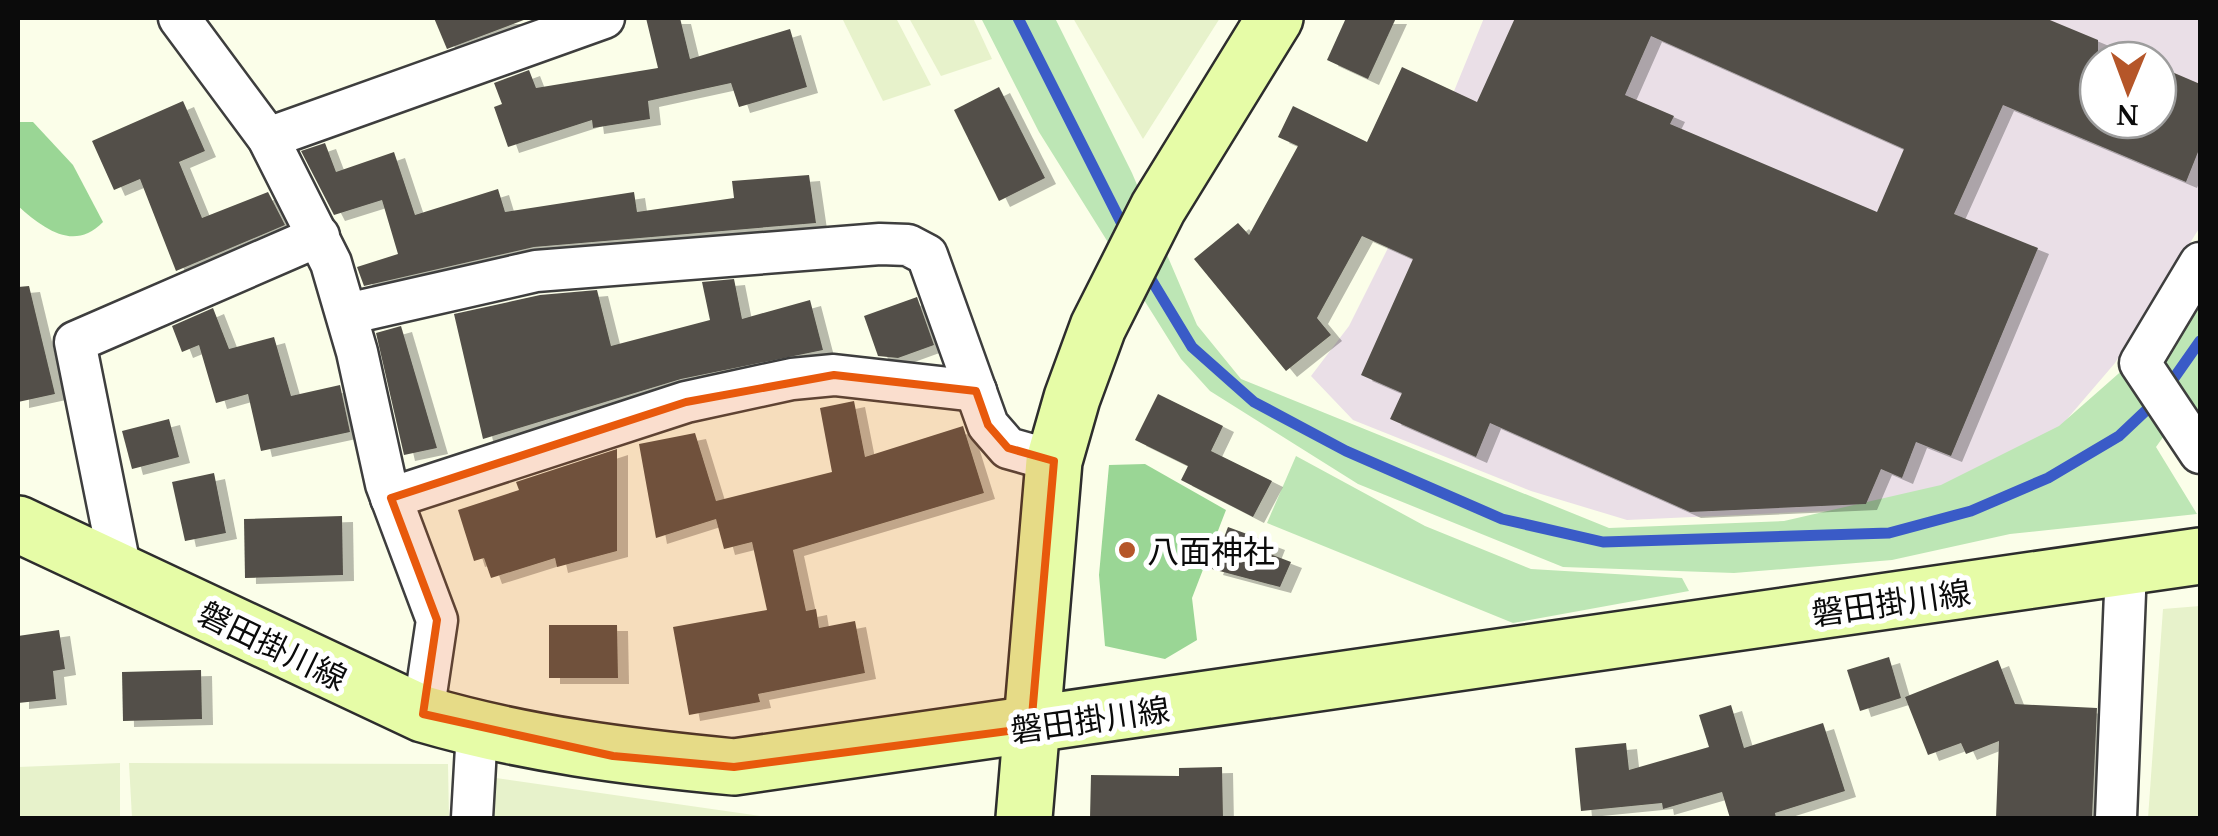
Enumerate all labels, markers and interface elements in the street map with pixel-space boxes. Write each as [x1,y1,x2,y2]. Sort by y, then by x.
north arrow [2078,40,2178,140]
text: N [2116,97,2139,135]
place label: 八面神社 [1147,529,1275,572]
marker: 八面神社 [1116,539,1138,561]
street label: 磐田掛川線 [1809,570,1973,634]
street label: 磐田掛川線 [192,591,354,699]
street label: 磐田掛川線 [1008,687,1172,751]

